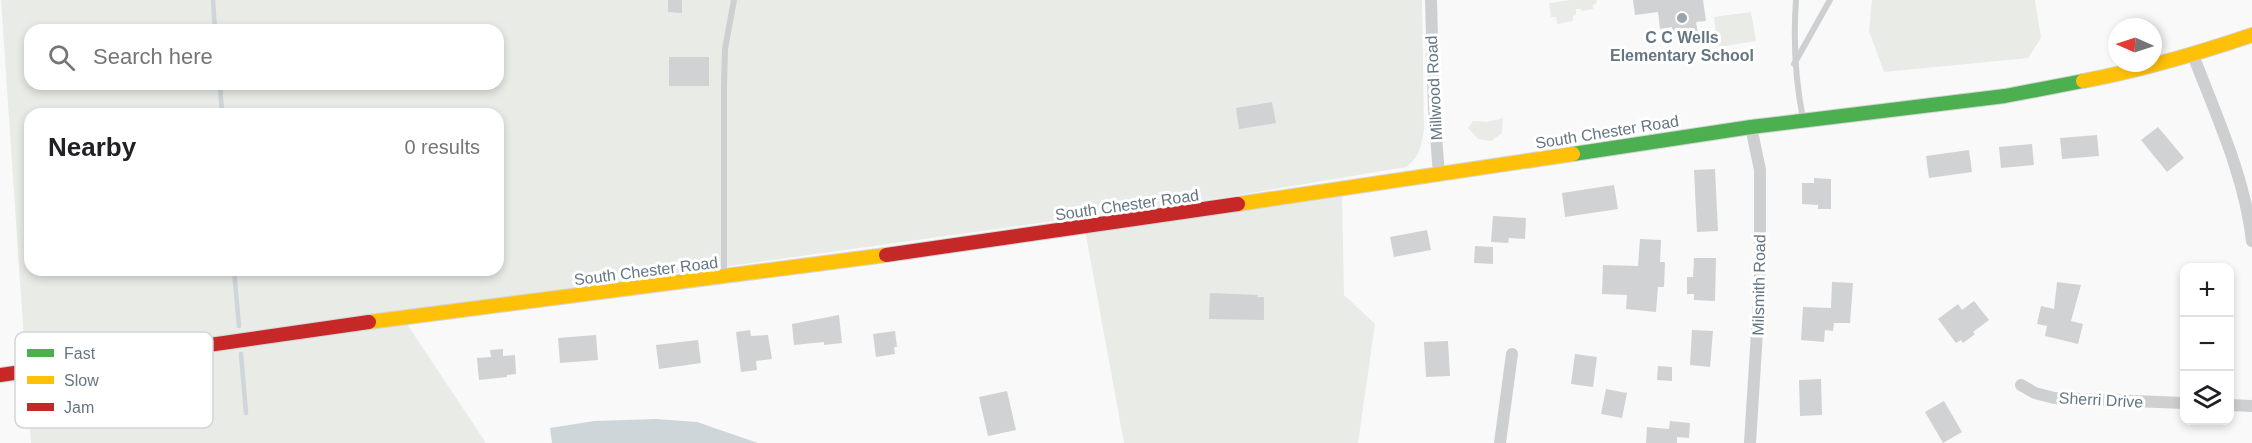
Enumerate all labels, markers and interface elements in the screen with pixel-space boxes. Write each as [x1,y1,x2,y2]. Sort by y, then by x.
marker: C C Wells Elementary School [1675,11,1689,25]
north arrow [2108,18,2162,72]
search box [24,24,504,90]
place label: C C Wells Elementary School [1610,29,1754,64]
street label: Millwood Road [1423,35,1445,141]
icon: search [45,41,78,74]
text: Search here [93,44,213,69]
street label: South Chester Road [1534,112,1680,152]
text: Nearby [48,132,136,162]
text: 0 results [404,136,480,158]
street label: South Chester Road [1054,186,1200,224]
street label: Milsmith Road [1750,234,1768,336]
street label: South Chester Road [573,254,719,288]
map controls [2180,263,2234,425]
button: + [2180,263,2234,317]
button: − [2180,317,2234,371]
legend [15,332,213,428]
text: Fast [64,345,96,362]
button: layers [2180,371,2234,425]
text: Slow [64,372,99,389]
street label: Sherri Drive [2058,389,2144,411]
text: Jam [64,399,94,416]

